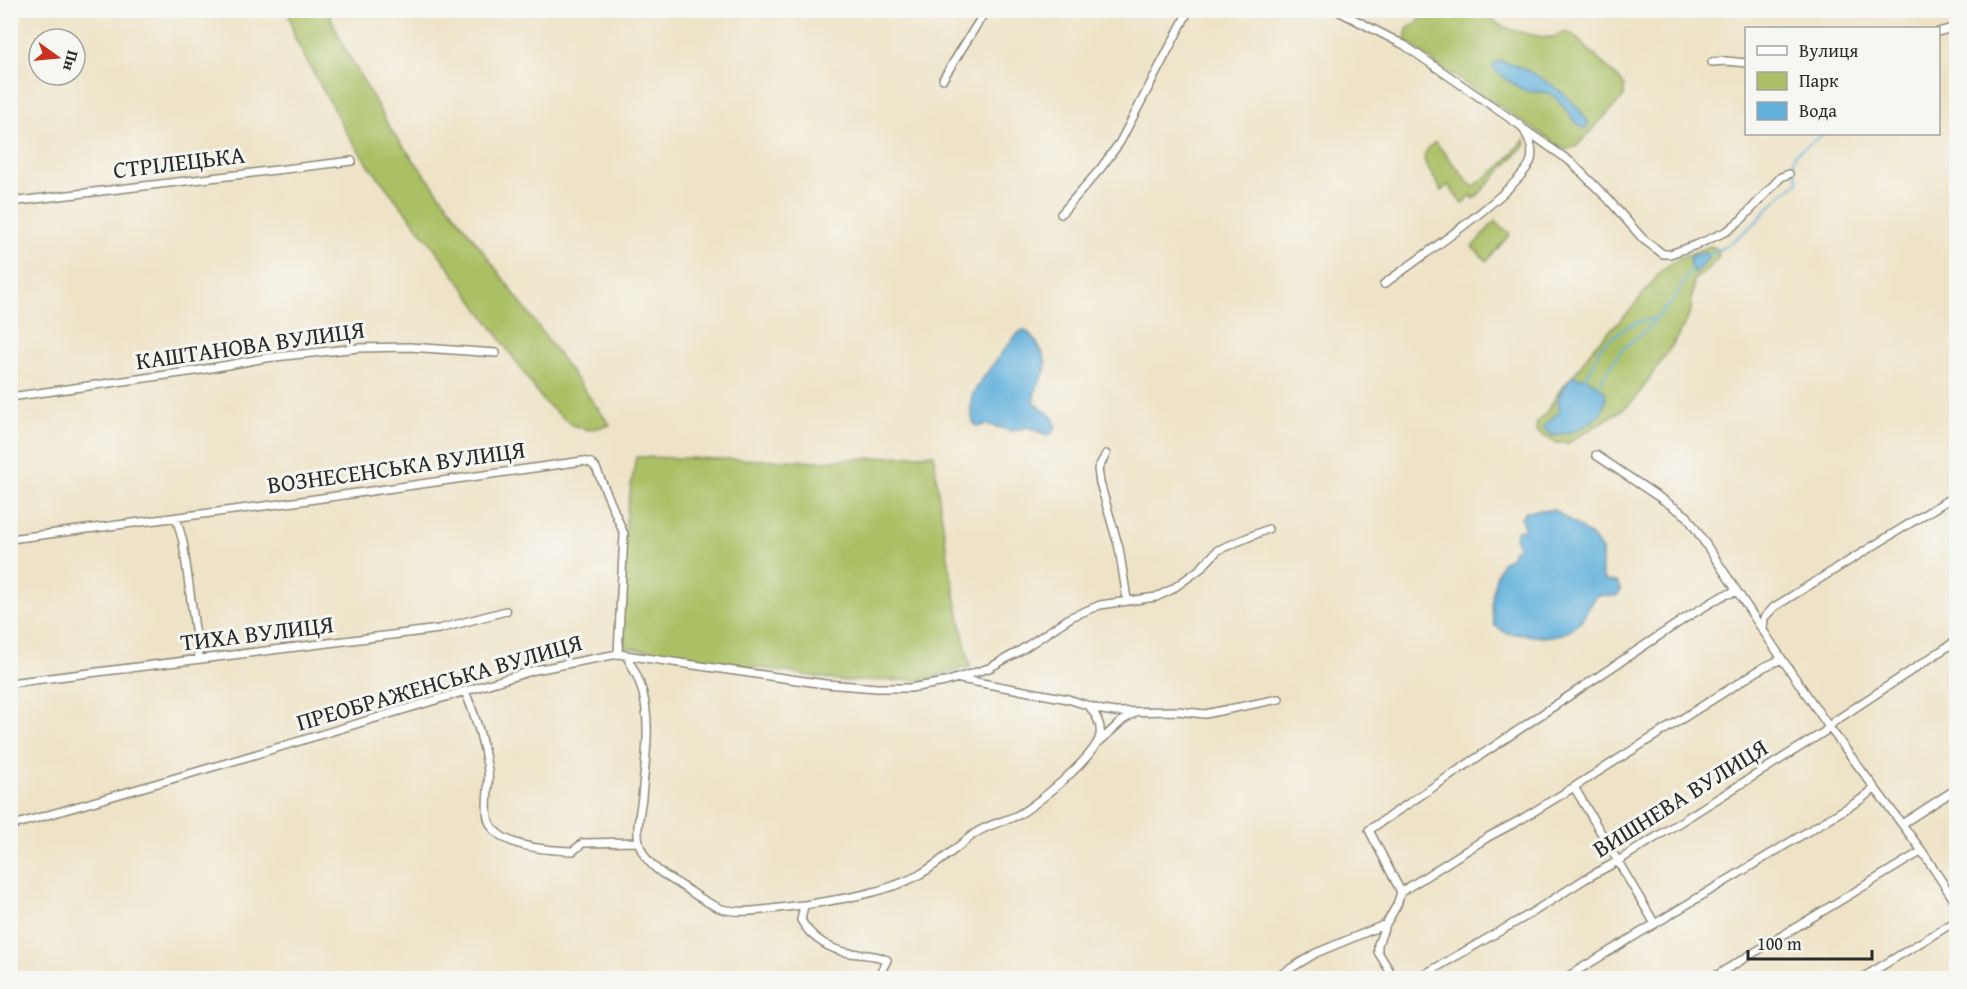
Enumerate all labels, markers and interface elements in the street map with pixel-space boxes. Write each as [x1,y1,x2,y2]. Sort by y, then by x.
north arrow [27,27,87,87]
legend [1745,27,1940,135]
text: Вулиця [1799,37,1858,64]
text: Пн [57,48,86,74]
text: Парк [1799,67,1839,94]
text: Вода [1799,97,1837,124]
street label: СТРІЛЕЦЬКА [111,137,247,187]
street label: КАШТАНОВА ВУЛИЦЯ [133,312,367,378]
street label: ВОЗНЕСЕНСЬКА ВУЛИЦЯ [265,432,527,502]
street label: ТИХА ВУЛИЦЯ [179,606,335,660]
street label: ПРЕОБРАЖЕНСЬКА ВУЛИЦЯ [292,624,586,740]
street label: ВИШНЕВА ВУЛИЦЯ [1586,730,1774,866]
scale bar [1748,923,1872,961]
text: 100 m [1757,930,1802,957]

